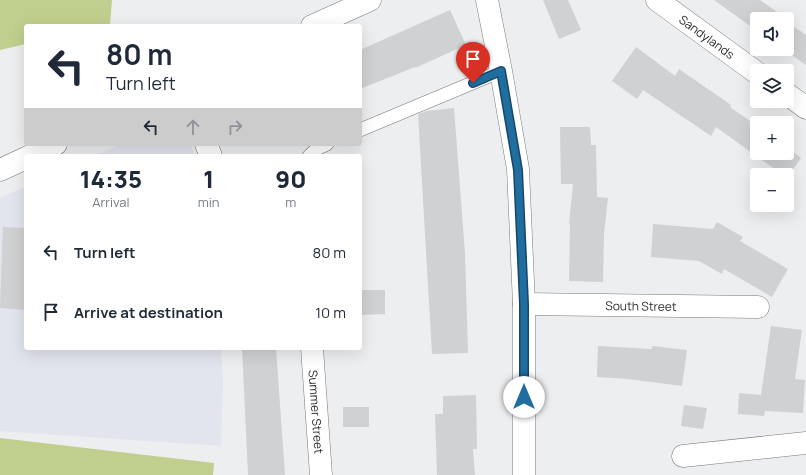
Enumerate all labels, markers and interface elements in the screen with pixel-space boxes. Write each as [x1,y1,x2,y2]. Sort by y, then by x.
street label: Sandylands [676,11,738,62]
map controls [750,12,794,212]
button: sound [750,12,794,56]
text: 80 m [106,35,172,73]
icon: left [40,40,92,92]
pin [456,42,490,83]
icon: arrive [462,48,484,70]
button: layers [750,64,794,108]
text: Turn left [106,71,176,95]
icon: left [140,116,162,138]
icon: ahead [182,116,204,138]
icon: right [224,116,246,138]
button: + [750,116,794,160]
text: 14:35 [80,162,142,195]
text: 1 [203,162,214,195]
text: 90 [275,162,306,195]
button: − [750,168,794,212]
text: Arrival [92,193,129,211]
text: min [198,193,220,211]
text: m [285,193,296,211]
icon: left [40,241,62,263]
text: Turn left [74,242,136,263]
text: 80 m [312,242,346,263]
street label: South Street [605,297,677,314]
icon: arrive [40,301,62,323]
text: Arrive at destination [74,302,223,323]
text: 10 m [315,302,346,323]
street label: Summer Street [305,369,328,454]
position arrow [503,376,545,418]

